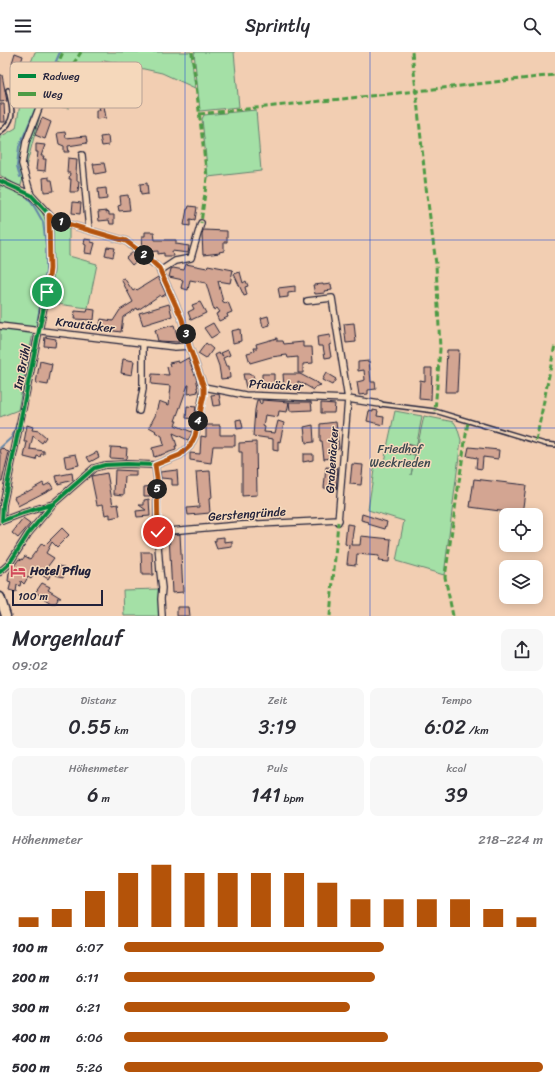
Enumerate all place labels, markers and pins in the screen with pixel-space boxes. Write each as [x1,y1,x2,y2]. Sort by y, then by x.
pin: 1 [51,212,71,232]
pin: 2 [134,245,154,265]
pin [30,275,64,309]
pin: 3 [176,324,196,344]
pin: 4 [188,411,208,431]
pin: 5 [147,479,167,499]
pin [141,515,175,549]
place label: Hotel Pflug [29,560,92,582]
hotel icon: Hotel Pflug [9,562,27,580]

